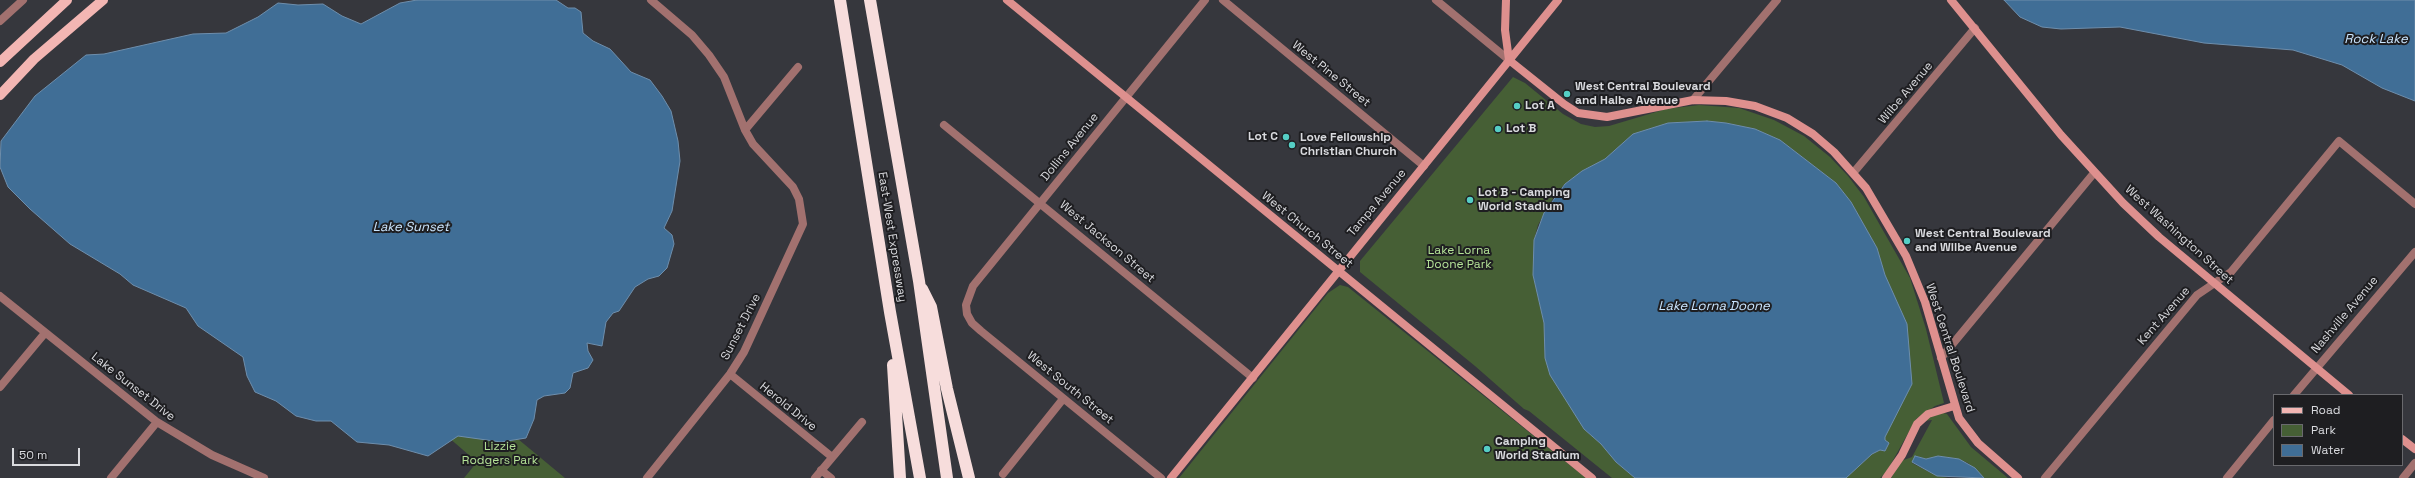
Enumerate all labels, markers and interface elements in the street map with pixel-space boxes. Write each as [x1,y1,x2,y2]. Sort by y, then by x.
water label: Rock Lake [2344,31,2408,47]
street label: West Pine Street [1289,38,1373,110]
street label: Wilbe Avenue [1876,59,1936,127]
place label: West Central Boulevard and Halbe Avenue [1575,80,1711,108]
marker: West Central Boulevard and Halbe Avenue [1562,89,1572,99]
place label: Lot A [1525,99,1555,113]
marker: Lot A [1512,101,1522,111]
street label: Dollins Avenue [1038,110,1102,184]
place label: Lot B [1506,122,1536,136]
marker: Lot B [1493,124,1503,134]
place label: Lot C [1248,130,1278,144]
place label: Love Fellowship Christian Church [1300,131,1397,159]
marker: Lot C [1281,132,1291,142]
marker: Love Fellowship Christian Church [1287,140,1297,150]
street label: Tampa Avenue [1345,166,1409,240]
street label: East-West Expressway [875,171,909,303]
street label: West Washington Street [2122,182,2236,288]
place label: Lot B - Camping World Stadium [1478,186,1570,214]
street label: West Church Street [1259,189,1355,271]
marker: Lot B - Camping World Stadium [1465,195,1475,205]
street label: West Jackson Street [1056,198,1158,286]
water label: Lake Sunset [373,219,449,235]
place label: West Central Boulevard and Wilbe Avenue [1915,227,2051,255]
marker: West Central Boulevard and Wilbe Avenue [1902,236,1912,246]
park label: Lake Lorna Doone Park [1426,244,1492,272]
street label: Nashville Avenue [2309,274,2381,356]
street label: West Central Boulevard [1922,282,1978,414]
street label: Kent Avenue [2135,284,2193,348]
street label: Sunset Drive [718,291,764,363]
water label: Lake Lorna Doone [1658,298,1770,314]
street label: West South Street [1024,349,1116,427]
street label: Lake Sunset Drive [88,350,178,424]
street label: Herold Drive [757,380,819,434]
legend [2273,394,2403,466]
text: Road [2311,402,2340,418]
text: Park [2311,422,2336,438]
place label: Camping World Stadium [1495,435,1580,463]
scale bar [14,440,82,466]
park label: Lizzie Rodgers Park [462,440,538,468]
text: Water [2311,442,2345,458]
marker: Camping World Stadium [1482,444,1492,454]
text: 50 m [19,447,47,463]

